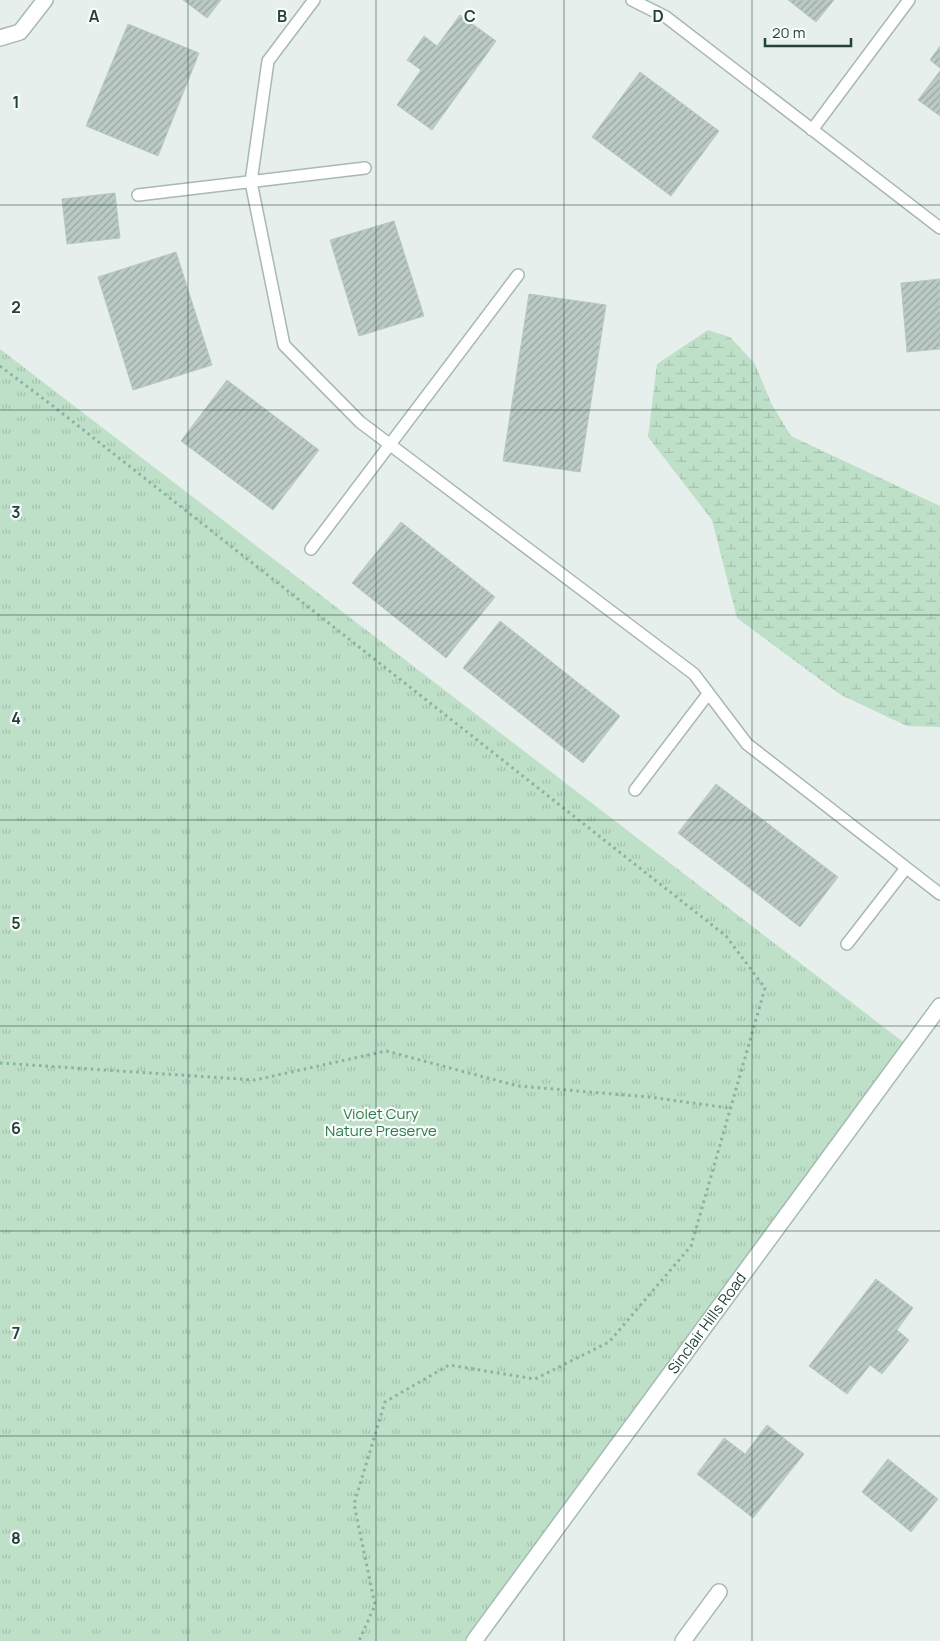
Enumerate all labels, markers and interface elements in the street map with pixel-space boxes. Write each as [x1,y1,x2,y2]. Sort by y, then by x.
text: A [89,5,100,27]
text: B [277,5,287,27]
text: C [464,5,476,27]
text: D [652,5,664,27]
scale bar [765,15,851,47]
text: 20 m [772,22,805,43]
text: 1 [12,91,20,113]
text: 2 [11,296,21,318]
text: 3 [11,501,21,523]
text: 4 [11,707,21,729]
text: 5 [11,912,21,934]
park label: Violet Cury Nature Preserve [325,1103,437,1141]
text: 6 [11,1117,21,1139]
street label: Sinclair Hills Road [663,1268,751,1378]
text: 7 [12,1322,20,1344]
text: 8 [11,1527,21,1549]

